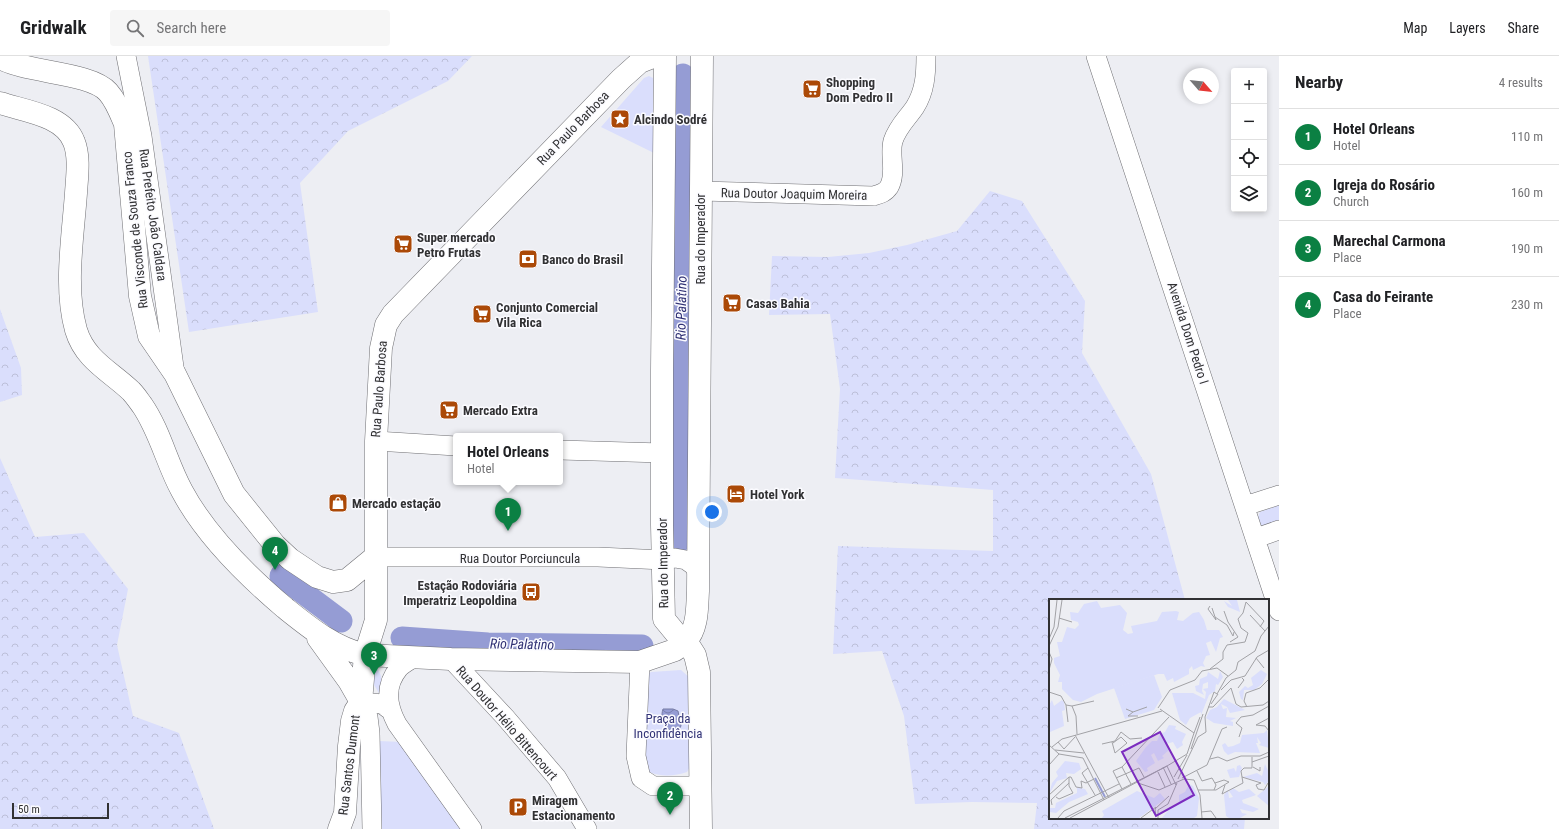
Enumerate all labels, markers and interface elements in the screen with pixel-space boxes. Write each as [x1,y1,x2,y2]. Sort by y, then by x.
search box [110,10,390,46]
text: Gridwalk [20,16,86,39]
icon: search [124,17,146,39]
text: Search here [156,19,226,37]
text: Map [1403,20,1427,36]
text: Layers [1449,20,1486,36]
text: Share [1508,20,1539,36]
north arrow [1183,68,1219,104]
map controls [1231,68,1267,212]
button: + [1231,68,1267,104]
text: Nearby [1295,72,1343,92]
place label: Shopping Dom Pedro II [826,75,893,105]
text: 4 results [1499,75,1543,90]
supermarket icon: Shopping Dom Pedro II [801,78,823,100]
street label: Rua Paulo Barbosa [534,88,612,168]
button: − [1231,104,1267,140]
place icon: Alcindo Sodré [609,108,631,130]
place label: Alcindo Sodré [634,112,707,127]
text: Hotel Orleans [1333,120,1415,138]
text: 1 [1305,129,1311,144]
text: 110 m [1511,129,1543,144]
text: Hotel [1333,138,1361,153]
button: locate [1231,140,1267,176]
street label: Rua Prefeito João Caldara [136,148,170,282]
street label: Rua Visconde de Souza Franco [119,151,151,309]
button: layers [1231,176,1267,212]
text: Igreja do Rosário [1333,176,1435,194]
street label: Rua Doutor Joaquim Moreira [721,185,867,203]
text: 2 [1305,185,1311,200]
text: 160 m [1511,185,1543,200]
street label: Rua do Imperador [693,194,708,284]
text: Church [1333,194,1369,209]
place label: Super mercado Petro Frutas [417,230,496,260]
text: Marechal Carmona [1333,232,1446,250]
supermarket icon: Super mercado Petro Frutas [392,233,414,255]
text: 3 [1305,241,1311,256]
text: 190 m [1511,241,1543,256]
bank icon: Banco do Brasil [517,248,539,270]
text: Place [1333,250,1362,265]
place label: Banco do Brasil [542,252,623,267]
water label: Rio Palatino [672,275,690,340]
street label: Avenida Dom Pedro I [1164,280,1212,386]
text: Casa do Feirante [1333,288,1433,306]
supermarket icon: Casas Bahia [721,292,743,314]
place label: Casas Bahia [746,296,810,311]
text: 4 [1305,297,1311,312]
text: 230 m [1511,297,1543,312]
place label: Conjunto Comercial Vila Rica [496,300,598,330]
supermarket icon: Conjunto Comercial Vila Rica [471,303,493,325]
text: Place [1333,306,1362,321]
street label: Rua Paulo Barbosa [368,340,390,438]
supermarket icon: Mercado Extra [438,399,460,421]
place label: Mercado Extra [463,403,538,418]
popup [453,433,563,485]
text: Hotel Orleans [467,443,549,461]
text: Hotel [467,461,495,476]
hotel icon: Hotel York [725,483,747,505]
place label: Hotel York [750,487,805,502]
shop icon: Mercado estação [327,492,349,514]
place label: Mercado estação [352,496,442,511]
pin: 1 [495,498,521,531]
your location [702,502,722,522]
street label: Rua do Imperador [655,517,671,609]
pin: 4 [262,537,288,570]
street label: Rua Doutor Porciuncula [460,551,580,566]
place label: Estação Rodoviária Imperatriz Leopoldina [403,578,517,608]
bus stop icon: Estação Rodoviária Imperatriz Leopoldina [520,581,542,603]
inset map [1049,599,1269,819]
water label: Rio Palatino [490,635,555,653]
pin: 3 [361,642,387,675]
street label: Rua Doutor Hélio Bittencourt [453,663,561,783]
park label: Praça da Inconfidência [634,711,702,741]
street label: Rua Santos Dumont [335,714,363,816]
pin: 2 [657,782,683,815]
place label: Miragem Estacionamento [532,793,616,823]
parking icon: Miragem Estacionamento [507,796,529,818]
scale bar [12,801,109,820]
text: 50 m [18,803,40,816]

